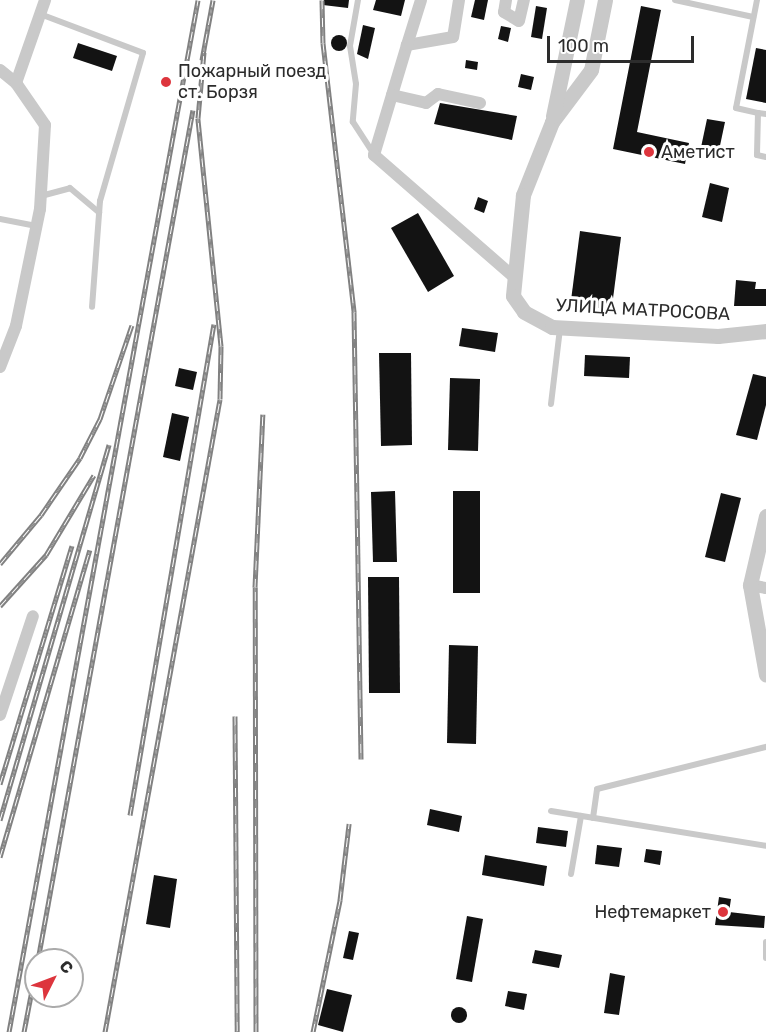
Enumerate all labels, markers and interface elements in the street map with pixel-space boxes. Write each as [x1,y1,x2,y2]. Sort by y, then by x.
scale bar [550,24,697,62]
text: 100 m [558,35,609,57]
place label: Пожарный поезд ст. Борзя [178,61,326,104]
marker: Пожарный поезд ст. Борзя [159,75,173,89]
place label: Аметист [661,141,735,163]
marker: Аметист [642,145,656,159]
street label: УЛИЦА МАТРОСОВА [555,295,731,325]
place label: Нефтемаркет [594,901,711,923]
marker: Нефтемаркет [716,905,730,919]
north arrow [24,948,84,1008]
text: С [55,956,77,977]

